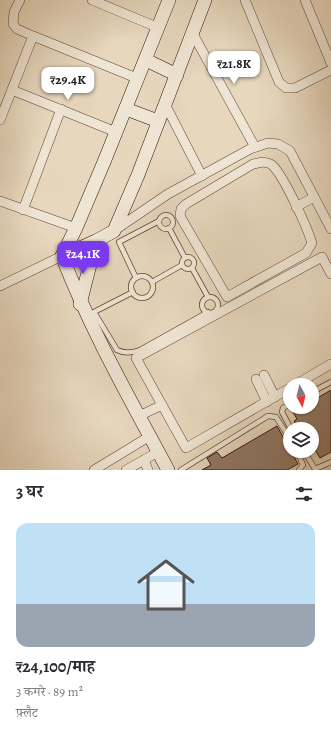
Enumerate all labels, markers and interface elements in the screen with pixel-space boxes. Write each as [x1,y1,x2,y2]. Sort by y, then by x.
pin: ₹21.8K [201,51,267,85]
text: ₹21.8K [217,55,251,72]
pin: ₹29.4K [35,67,101,101]
text: ₹29.4K [50,71,86,88]
pin: ₹24.1K [50,241,116,275]
text: ₹24.1K [66,245,100,262]
north arrow [283,378,319,414]
map controls [283,378,319,458]
button: layers [283,422,319,458]
text: 3 घर [16,480,43,503]
icon: filters [293,483,315,505]
icon: home [130,549,202,621]
text: ₹24,100/माह [16,655,95,678]
text: 3 कमरे · 89 m² [16,683,83,700]
text: फ़्लैट [16,704,38,721]

